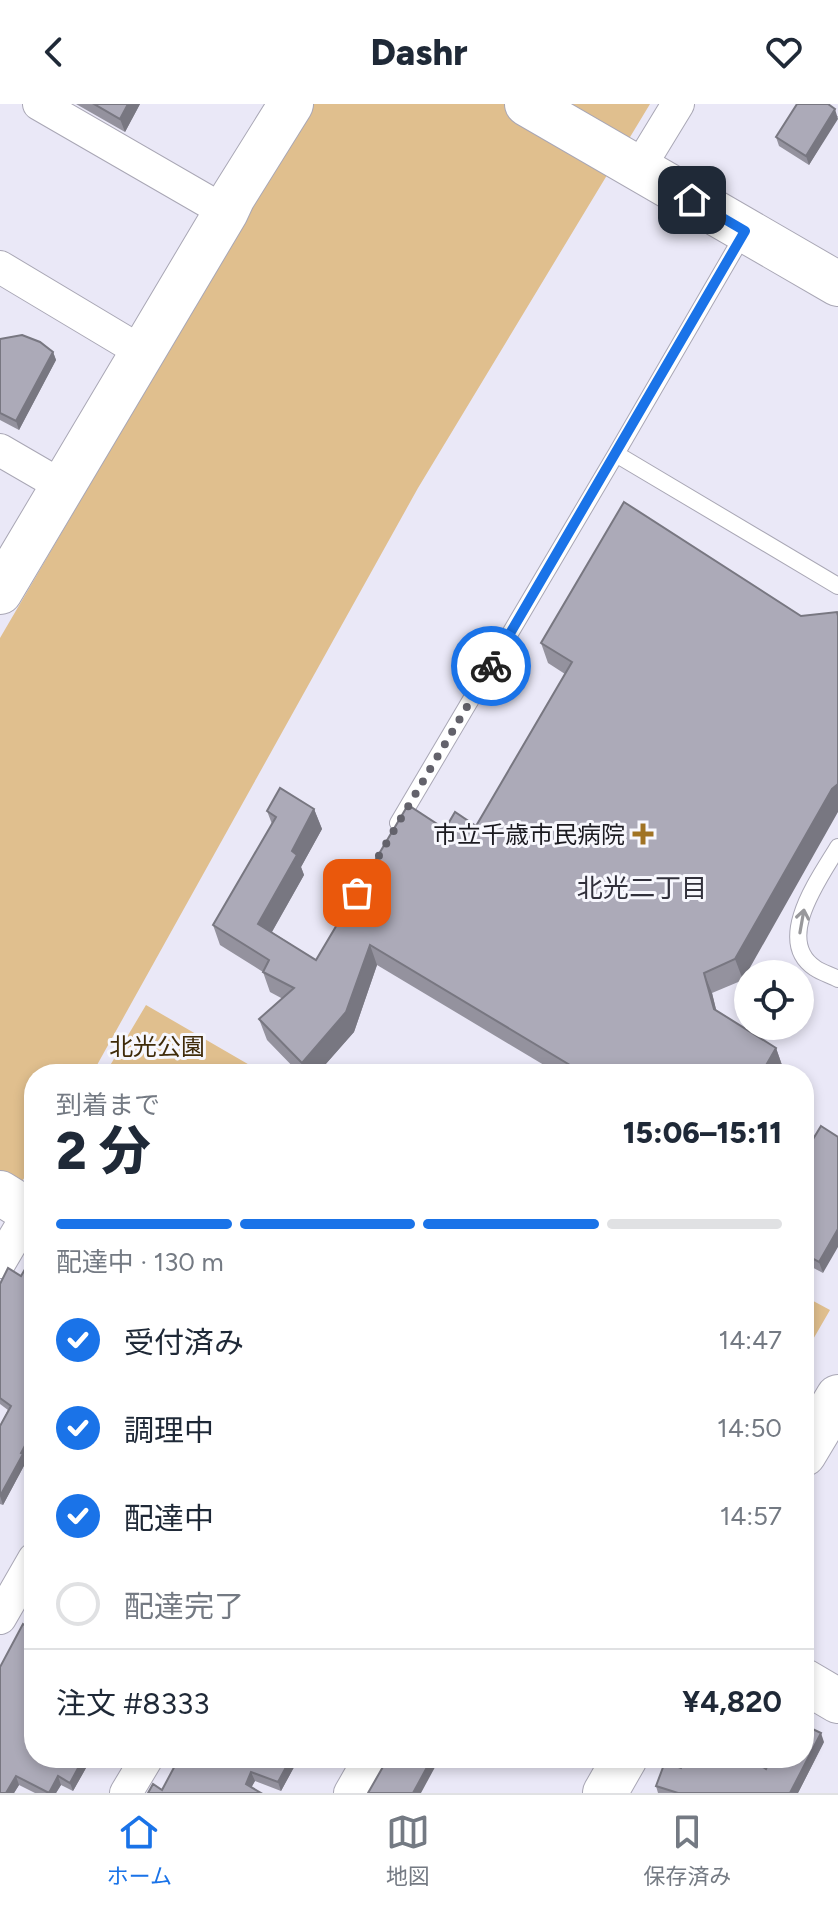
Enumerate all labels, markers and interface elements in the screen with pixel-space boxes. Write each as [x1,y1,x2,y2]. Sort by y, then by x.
icon: back [32,30,76,74]
icon: heart [762,30,806,74]
text: Dashr [370,31,468,74]
pin [658,166,726,234]
icon: home [670,178,714,222]
courier [451,626,531,706]
icon: bike [469,644,513,688]
place label: 市立千歳市民病院 [433,820,625,849]
marker: 市立千歳市民病院 [632,823,654,845]
pin [323,859,391,927]
icon: bag [335,871,379,915]
district label: 北光二丁目 [577,872,707,904]
one-way arrow [795,909,810,935]
map controls [734,960,814,1040]
button: locate [734,960,814,1040]
park label: 北光公園 [109,1032,205,1061]
text: 到着まで [56,1089,160,1121]
text: 15:06–15:11 [623,1114,782,1151]
text: 2 分 [56,1120,151,1182]
text: 配達中 · 130 m [56,1246,224,1278]
icon: check [56,1318,100,1362]
text: 受付済み [124,1324,244,1361]
text: 14:47 [718,1324,782,1356]
icon: check [56,1406,100,1450]
text: 調理中 [124,1412,214,1449]
text: 14:50 [717,1412,782,1444]
icon: check [56,1494,100,1538]
text: 配達中 [124,1500,214,1537]
text: 14:57 [720,1500,782,1532]
text: 配達完了 [124,1588,244,1625]
text: ¥4,820 [682,1683,782,1720]
text: 注文 #8333 [56,1685,210,1722]
tab: ホーム [107,1810,172,1890]
tab: 地図 [386,1810,430,1890]
tab: 保存済み [643,1810,731,1890]

